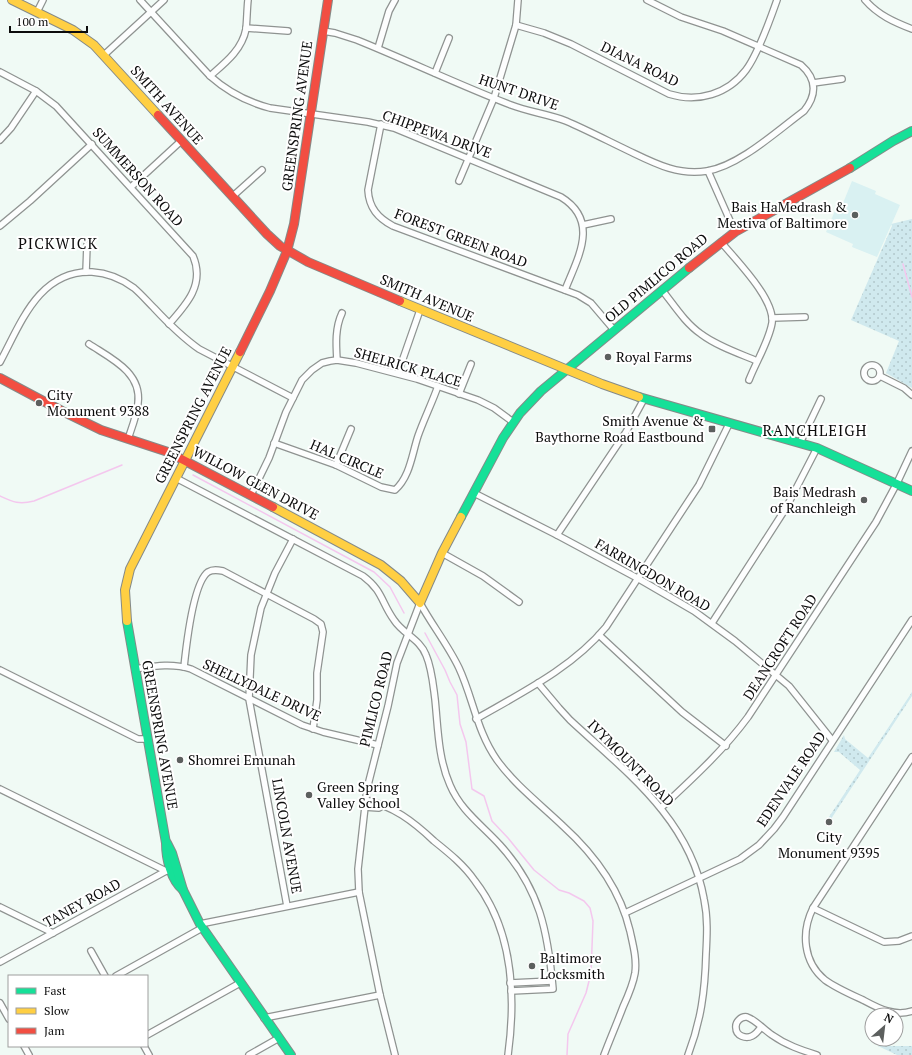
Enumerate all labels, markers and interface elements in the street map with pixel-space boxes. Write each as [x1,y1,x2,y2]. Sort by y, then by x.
scale bar [10,8,87,34]
text: 100 m [16,14,49,29]
street label: DIANA ROAD [598,36,683,91]
street label: GREENSPRING AVENUE [277,40,316,192]
street label: SMITH AVENUE [127,61,208,148]
street label: HUNT DRIVE [477,69,562,114]
street label: CHIPPEWA DRIVE [380,105,494,162]
street label: SUMMERSON ROAD [89,123,188,230]
place label: Bais HaMedrash & Mestiva of Baltimore [717,197,847,232]
street label: FOREST GREEN ROAD [392,203,530,272]
marker: Bais HaMedrash & Mestiva of Baltimore [850,210,860,220]
street label: OLD PIMLICO ROAD [600,229,711,326]
district label: PICKWICK [18,233,98,253]
street label: SMITH AVENUE [377,269,477,326]
street label: SHELRICK PLACE [352,342,464,391]
street label: GREENSPRING AVENUE [150,343,235,487]
place label: Royal Farms [616,347,692,366]
marker: Royal Farms [603,352,613,362]
place label: City Monument 9388 [47,385,149,420]
marker: City Monument 9388 [34,398,44,408]
place label: Smith Avenue & Baythorne Road Eastbound [535,411,704,446]
district label: RANCHLEIGH [763,420,867,440]
marker: Smith Avenue & Baythorne Road Eastbound [707,424,717,434]
street label: HAL CIRCLE [308,435,387,483]
street label: WILLOW GLEN DRIVE [190,441,323,524]
place label: Bais Medrash of Ranchleigh [770,482,856,517]
marker: Bais Medrash of Ranchleigh [859,495,869,505]
street label: FARRINGDON ROAD [592,534,714,615]
street label: DEANCROFT ROAD [738,590,821,703]
street label: PIMLICO ROAD [354,649,397,749]
street label: SHELLYDALE DRIVE [200,654,324,725]
street label: GREENSPRING AVENUE [138,659,183,811]
street label: IVYMOUNT ROAD [584,715,679,810]
street label: EDENVALE ROAD [752,727,830,830]
place label: Shomrei Emunah [188,750,295,769]
marker: Shomrei Emunah [175,755,185,765]
street label: LINCOLN AVENUE [268,777,307,895]
place label: Green Spring Valley School [317,777,400,812]
marker: Green Spring Valley School [304,790,314,800]
marker: City Monument 9395 [824,817,834,827]
place label: City Monument 9395 [778,827,880,862]
street label: TANEY ROAD [40,873,124,932]
place label: Baltimore Locksmith [540,948,605,983]
marker: Baltimore Locksmith [527,961,537,971]
legend [8,975,148,1047]
text: Fast [44,983,67,998]
text: Slow [44,1003,70,1018]
north arrow [864,1007,904,1047]
text: N [882,1010,896,1027]
text: Jam [44,1023,65,1038]

